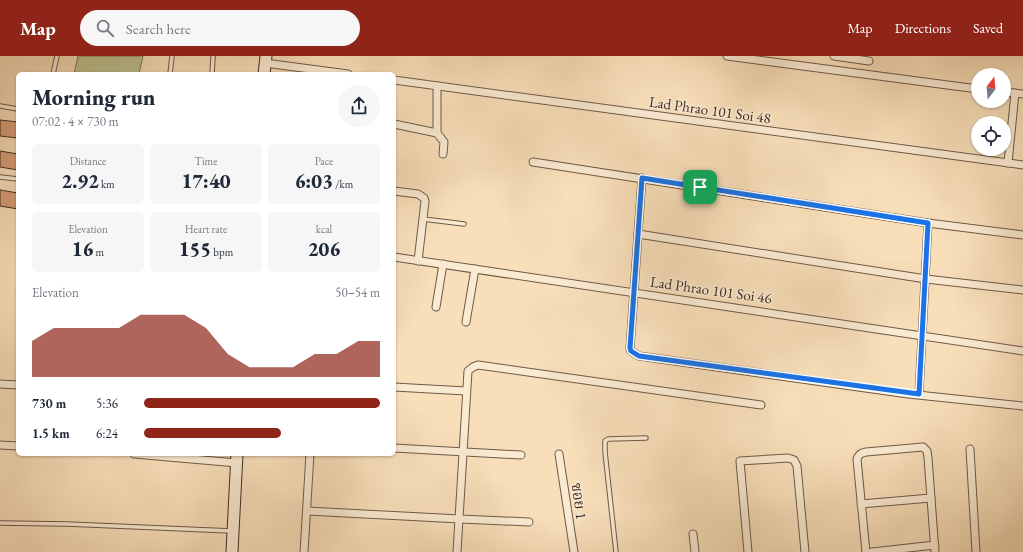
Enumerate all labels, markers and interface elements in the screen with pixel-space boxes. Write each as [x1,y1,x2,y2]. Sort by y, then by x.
search box [80,10,360,46]
text: Map [20,16,56,41]
icon: search [94,17,116,39]
text: Search here [126,19,191,38]
text: Map [847,19,873,37]
text: Directions [895,19,951,37]
text: Saved [973,19,1003,37]
north arrow [971,68,1011,108]
map controls [971,68,1011,156]
text: Morning run [32,83,156,112]
button: share [338,85,380,127]
street label: Lad Phrao 101 Soi 48 [648,92,772,127]
text: 07:02 · 4 × 730 m [32,113,119,130]
button: locate [971,116,1011,156]
text: Distance [70,154,106,168]
text: Time [195,154,217,168]
text: Pace [315,154,333,168]
text: 2.92 [61,168,99,194]
text: 17:40 [182,168,230,194]
text: 6:03 [295,168,333,194]
pin [683,170,717,204]
icon: arrive [689,176,711,198]
text: km [99,177,115,191]
text: /km [333,177,353,191]
text: Elevation [68,222,108,236]
text: Heart rate [185,222,227,236]
text: kcal [316,222,332,236]
text: 16 [72,236,93,262]
text: 155 [179,236,211,262]
text: 206 [308,236,340,262]
text: m [93,245,104,259]
text: bpm [211,245,233,259]
street label: Lad Phrao 101 Soi 46 [649,272,773,307]
text: Elevation [32,284,79,301]
text: 50–54 m [335,284,380,301]
text: 730 m [32,395,66,412]
text: 5:36 [96,395,118,412]
text: 1.5 km [32,425,70,442]
text: 6:24 [96,425,118,442]
street label: ซอย 1 [568,481,591,521]

